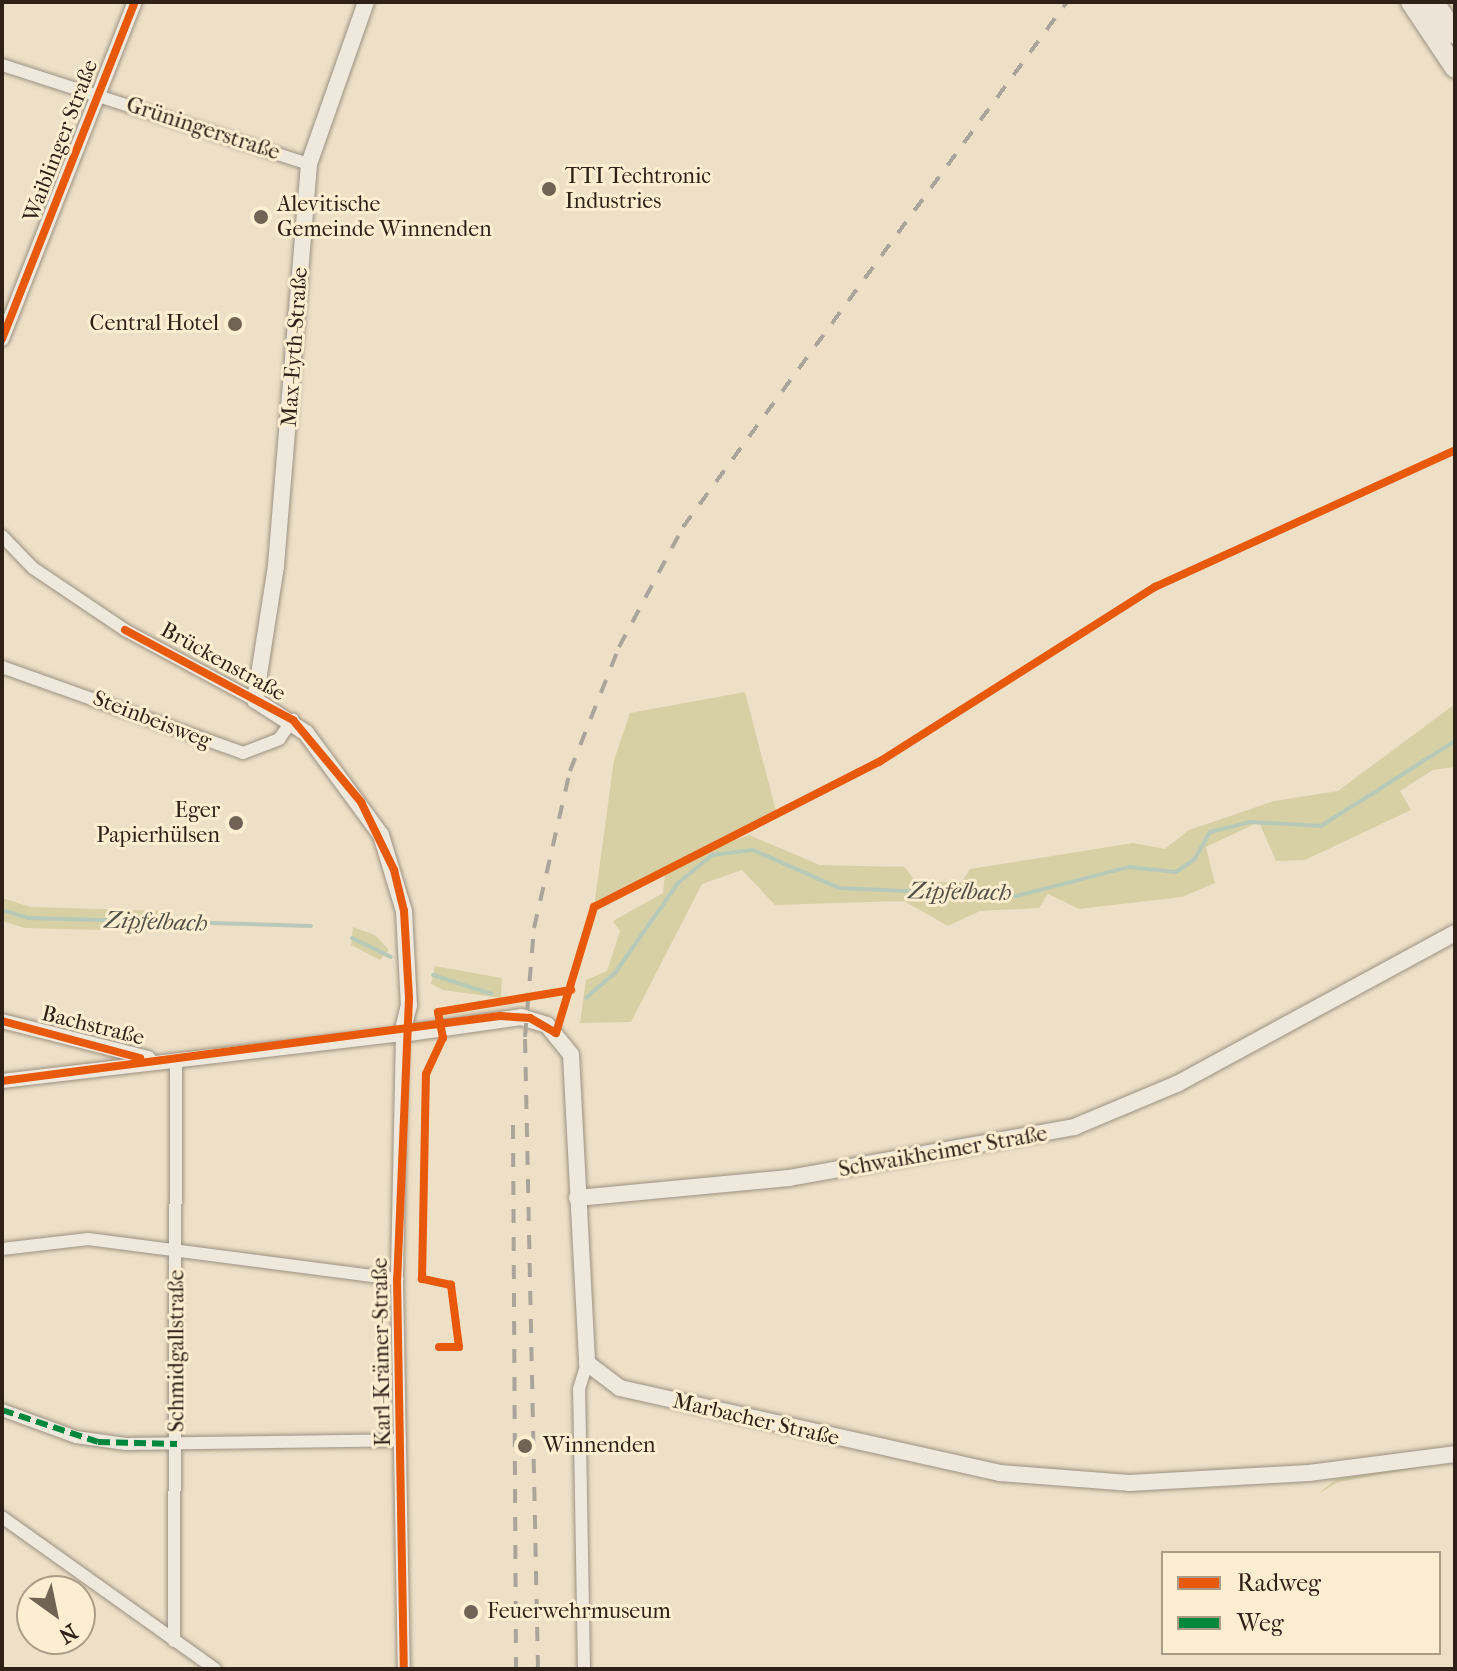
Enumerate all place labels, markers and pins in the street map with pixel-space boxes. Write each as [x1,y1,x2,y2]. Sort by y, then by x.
place label: TTI Techtronic Industries [565,163,711,214]
marker: TTI Techtronic Industries [540,180,558,198]
place label: Alevitische Gemeinde Winnenden [277,191,492,242]
marker: Alevitische Gemeinde Winnenden [252,208,270,226]
place label: Central Hotel [90,311,219,337]
marker: Central Hotel [226,315,244,333]
place label: Eger Papierhülsen [96,797,220,848]
marker: Eger Papierhülsen [227,814,245,832]
place label: Winnenden [543,1433,656,1459]
marker: Winnenden [514,1435,536,1457]
place label: Feuerwehrmuseum [487,1599,671,1625]
marker: Feuerwehrmuseum [462,1603,480,1621]

